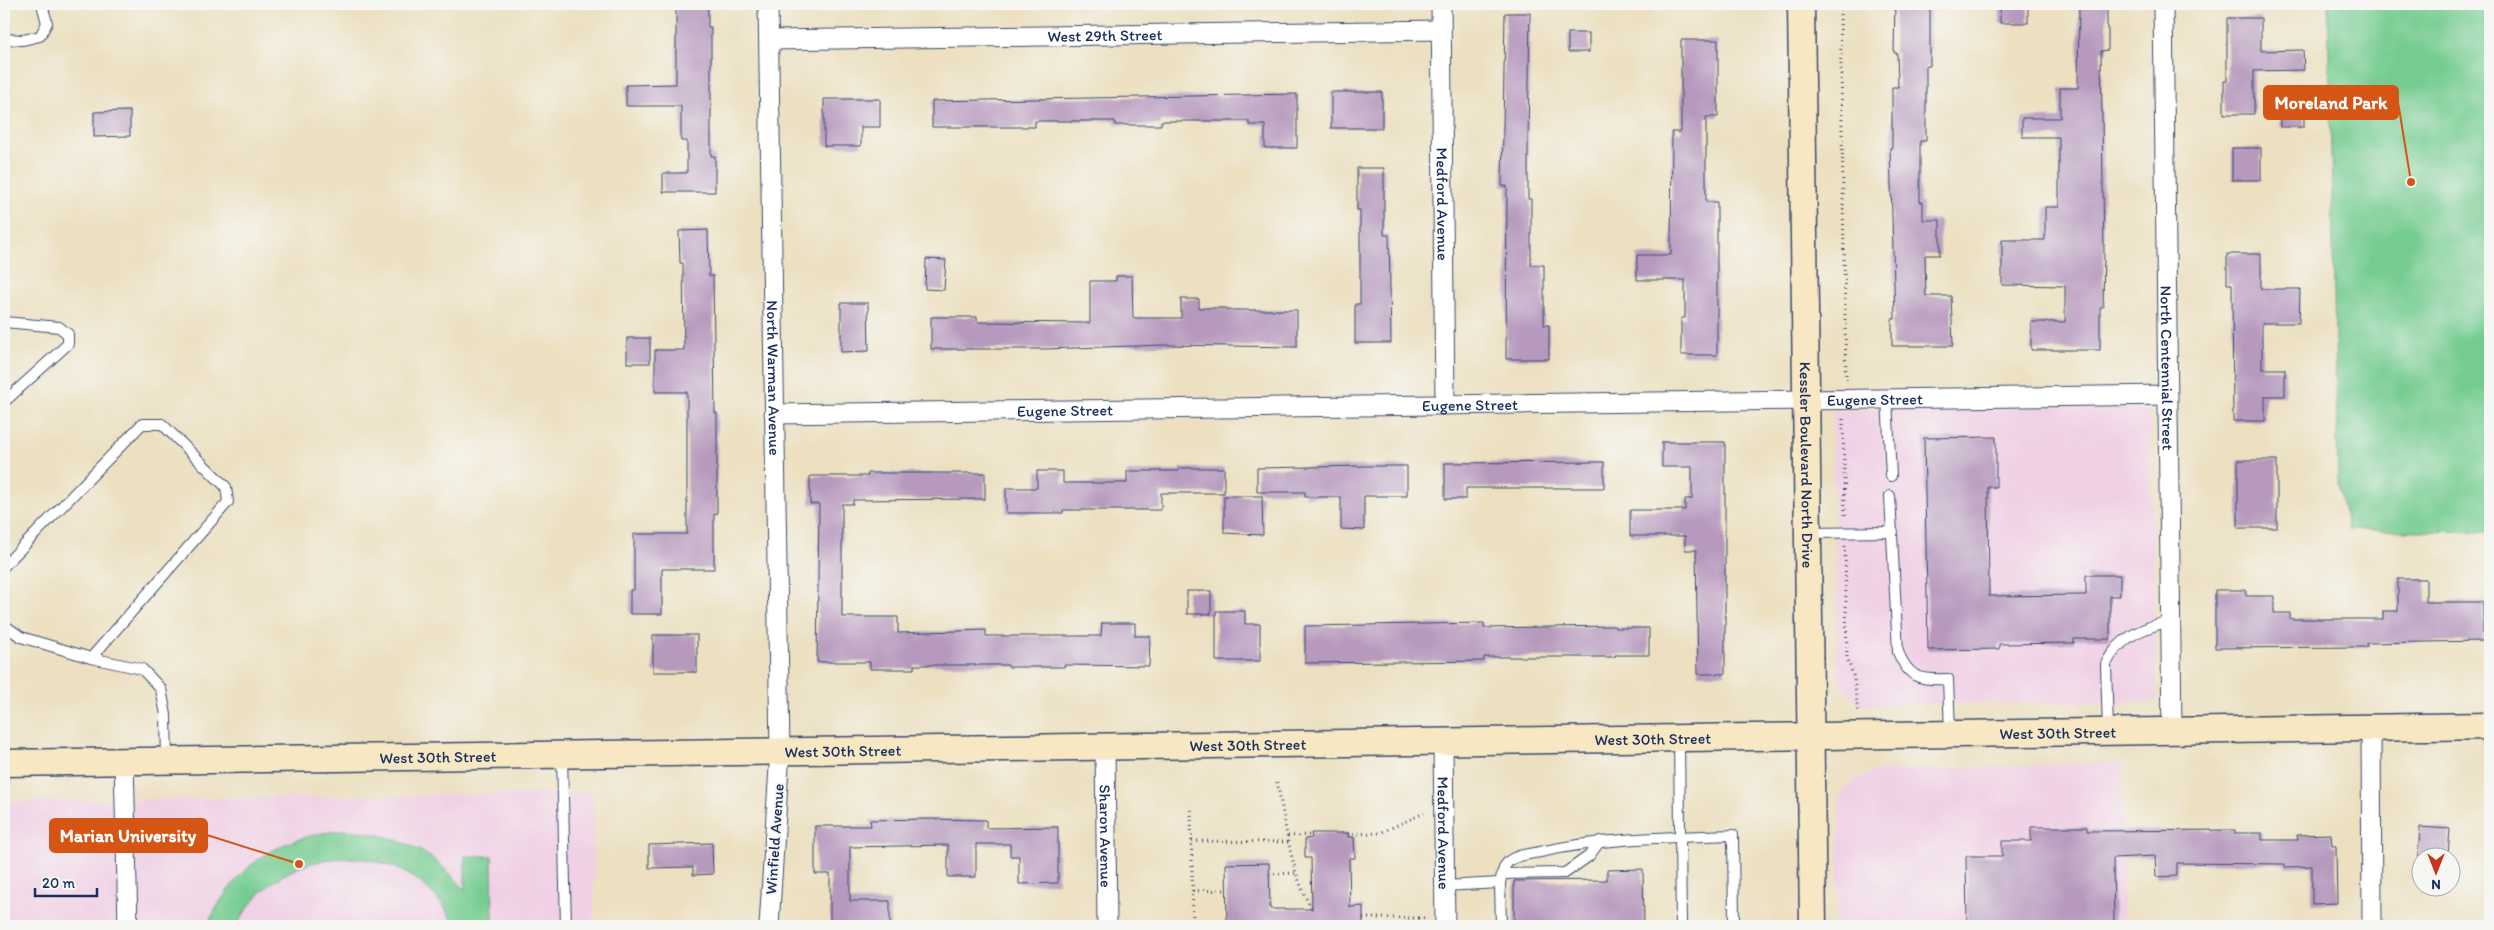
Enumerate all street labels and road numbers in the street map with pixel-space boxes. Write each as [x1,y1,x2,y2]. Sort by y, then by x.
street label: West 29th Street [1047,25,1163,46]
street label: Medford Avenue [1432,147,1453,261]
street label: North Centennial Street [2156,285,2178,451]
street label: North Warman Avenue [763,300,784,456]
street label: Kessler Boulevard North Drive [1796,361,1817,568]
street label: Eugene Street [1827,389,1923,410]
street label: Eugene Street [1422,395,1518,415]
street label: Eugene Street [1017,400,1113,421]
street label: West 30th Street [1999,723,2116,743]
street label: West 30th Street [1594,729,1711,749]
street label: West 30th Street [1189,735,1306,755]
street label: West 30th Street [784,741,902,761]
street label: West 30th Street [379,747,497,767]
street label: Medford Avenue [1433,776,1454,890]
street label: Winfield Avenue [761,783,788,895]
street label: Sharon Avenue [1095,784,1116,888]

